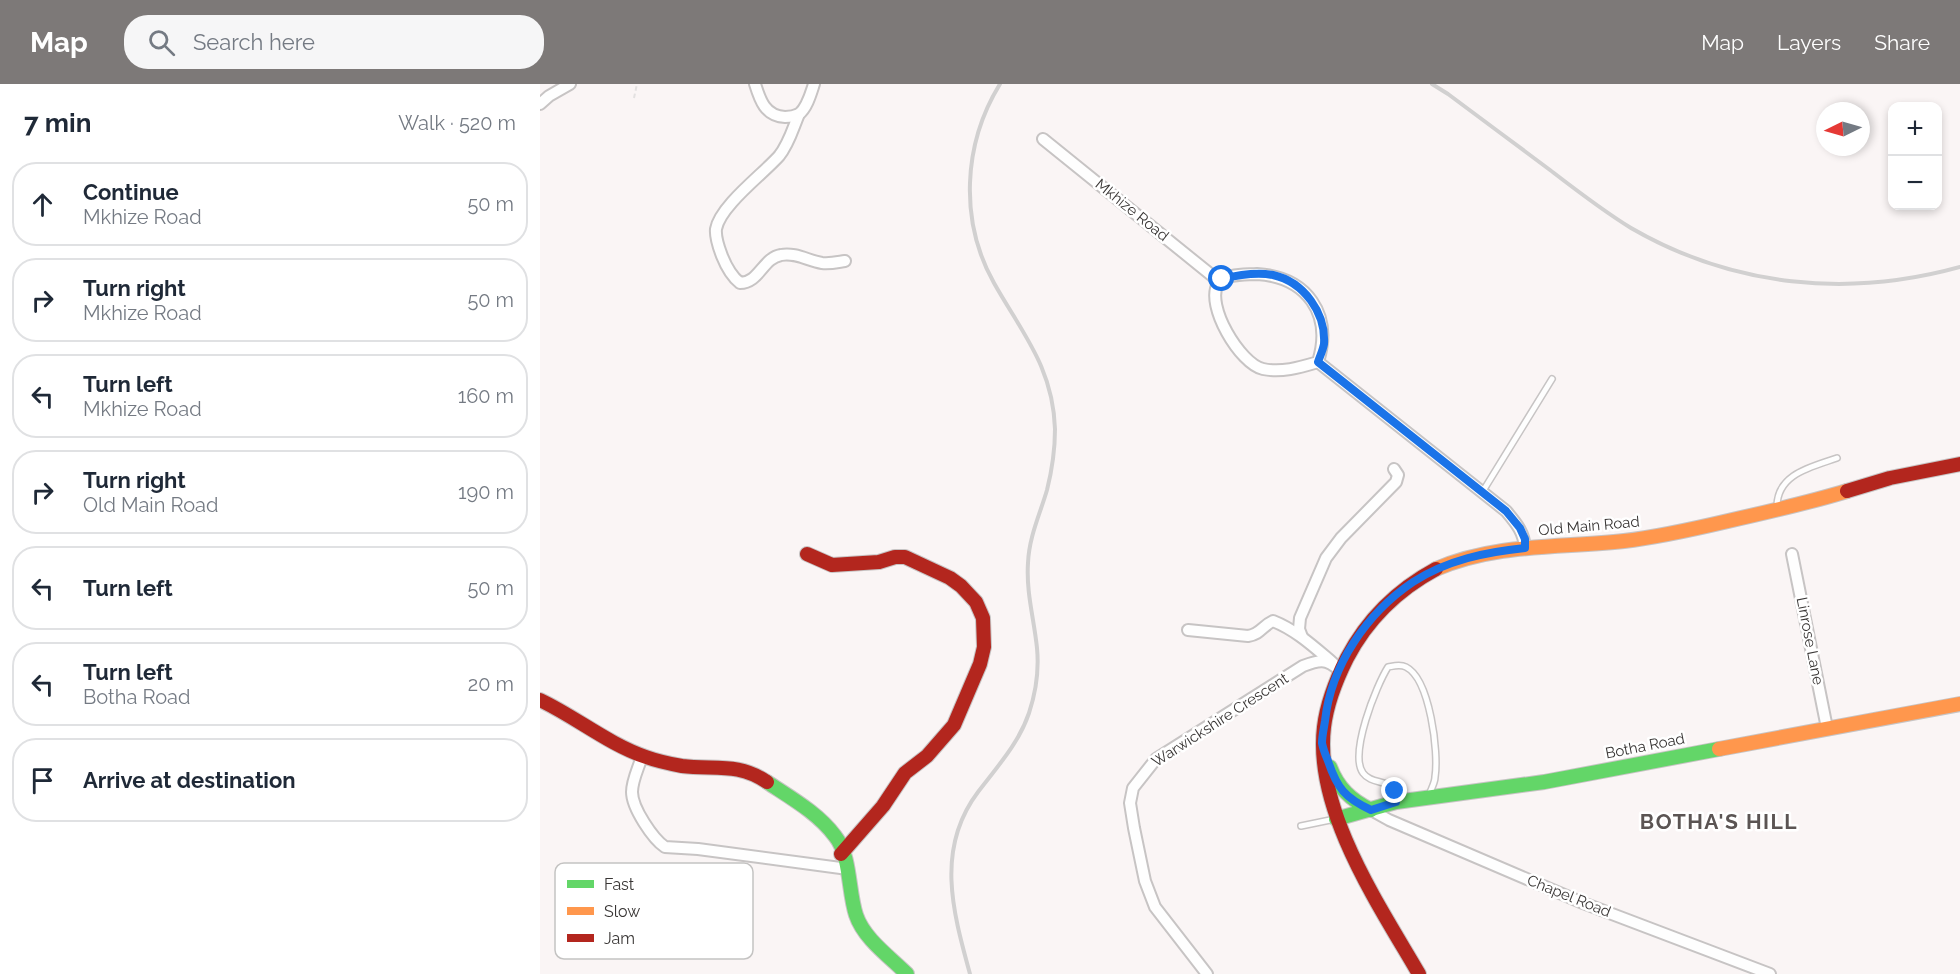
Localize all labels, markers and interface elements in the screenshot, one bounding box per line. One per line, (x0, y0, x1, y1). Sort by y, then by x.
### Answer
search box (124, 15, 544, 69)
text: Map (30, 26, 88, 59)
icon: search (145, 26, 178, 59)
text: Search here (193, 29, 315, 55)
text: Map (1701, 30, 1744, 55)
text: Layers (1777, 30, 1841, 55)
text: Share (1874, 30, 1930, 55)
north arrow (1816, 102, 1870, 156)
map controls (1888, 102, 1942, 210)
button: + (1888, 102, 1942, 156)
text: 7 min (24, 108, 91, 138)
text: Walk · 520 m (398, 111, 516, 135)
button: − (1888, 156, 1942, 210)
street label: Mkhize Road (1092, 175, 1172, 245)
text: Continue (83, 179, 179, 205)
icon: ahead (26, 188, 59, 221)
text: 50 m (467, 192, 514, 216)
text: Mkhize Road (83, 205, 202, 229)
route start (1208, 265, 1234, 291)
text: Turn right (83, 275, 186, 301)
icon: right (26, 284, 59, 317)
text: 50 m (467, 288, 514, 312)
text: Mkhize Road (83, 301, 202, 325)
text: Turn left (83, 371, 173, 397)
icon: left (26, 380, 59, 413)
text: 160 m (458, 384, 514, 408)
text: Mkhize Road (83, 397, 202, 421)
text: Turn right (83, 467, 186, 493)
icon: right (26, 476, 59, 509)
text: 190 m (458, 480, 514, 504)
text: Old Main Road (83, 493, 218, 517)
street label: Old Main Road (1538, 513, 1640, 539)
icon: left (26, 572, 59, 605)
text: Turn left (83, 575, 173, 601)
text: 50 m (467, 576, 514, 600)
street label: Linrose Lane (1793, 596, 1827, 687)
text: Turn left (83, 659, 173, 685)
icon: left (26, 668, 59, 701)
street label: Warwickshire Crescent (1148, 669, 1292, 771)
text: 20 m (468, 672, 514, 696)
text: Botha Road (83, 685, 190, 709)
street label: Botha Road (1604, 729, 1686, 763)
icon: arrive (26, 764, 59, 797)
text: Arrive at destination (83, 767, 296, 793)
route end (1381, 777, 1407, 803)
district label: BOTHA'S HILL (1640, 809, 1798, 834)
legend (555, 863, 753, 959)
street label: Chapel Road (1525, 871, 1613, 921)
text: Fast (604, 875, 635, 894)
text: Slow (604, 902, 640, 921)
text: Jam (604, 929, 635, 948)

